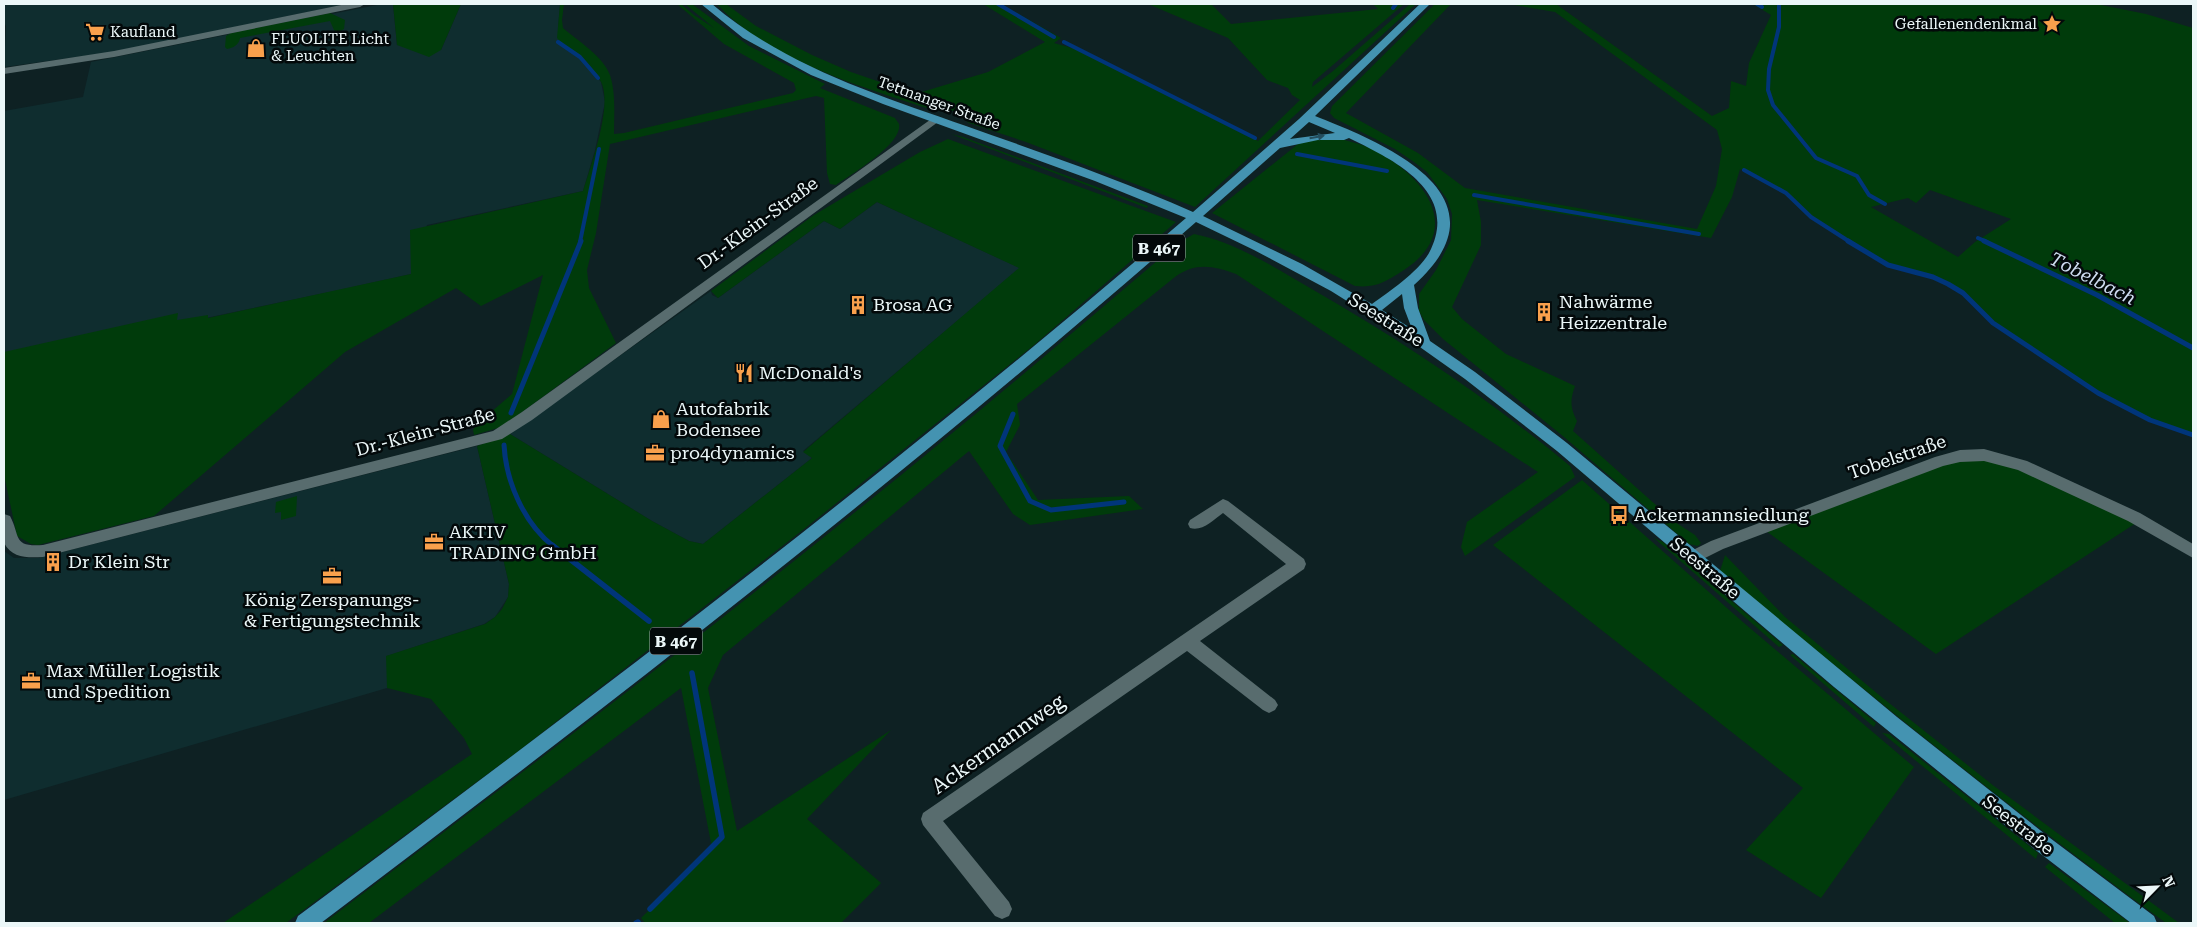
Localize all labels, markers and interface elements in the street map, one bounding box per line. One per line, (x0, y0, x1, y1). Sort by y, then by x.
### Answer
place icon: Gefallenendenkmal (2041, 13, 2063, 35)
place label: Gefallenendenkmal (1895, 15, 2037, 33)
supermarket icon: Kaufland (84, 21, 106, 43)
place label: Kaufland (110, 23, 176, 41)
place label: FLUOLITE Licht & Leuchten (271, 30, 390, 65)
shop icon: FLUOLITE Licht & Leuchten (245, 37, 267, 59)
street label: Tettnanger Straße (875, 72, 1003, 134)
one-way arrow (1309, 132, 1325, 140)
street label: Dr.-Klein-Straße (694, 172, 822, 273)
road number: B 467 (1133, 234, 1185, 262)
water label: Tobelbach (2046, 247, 2140, 310)
street label: Seestraße (1345, 288, 1428, 351)
place label: Nahwärme Heizzentrale (1559, 291, 1667, 333)
building icon: Brosa AG (847, 294, 869, 316)
place label: Brosa AG (873, 294, 952, 315)
building icon: Nahwärme Heizzentrale (1533, 301, 1555, 323)
restaurant icon: McDonald's (733, 362, 755, 384)
place label: McDonald's (759, 362, 862, 383)
place label: Autofabrik Bodensee (676, 398, 770, 440)
street label: Dr.-Klein-Straße (353, 403, 497, 460)
shop icon: Autofabrik Bodensee (650, 408, 672, 430)
street label: Tobelstraße (1845, 430, 1949, 483)
office icon: pro4dynamics (644, 442, 666, 464)
place label: pro4dynamics (670, 442, 795, 463)
bus stop icon: Ackermannsiedlung (1608, 504, 1630, 526)
place label: Ackermannsiedlung (1634, 504, 1809, 525)
place label: AKTIV TRADING GmbH (449, 521, 597, 563)
office icon: AKTIV TRADING GmbH (423, 531, 445, 553)
street label: Seestraße (1666, 532, 1745, 603)
building icon: Dr Klein Str (42, 551, 64, 573)
place label: Dr Klein Str (68, 551, 170, 572)
office icon: König Zerspanungs- & Fertigungstechnik (321, 565, 343, 587)
place label: König Zerspanungs- & Fertigungstechnik (244, 589, 420, 631)
road number: B 467 (650, 627, 702, 654)
place label: Max Müller Logistik und Spedition (46, 660, 220, 702)
office icon: Max Müller Logistik und Spedition (20, 670, 42, 692)
street label: Ackermannweg (927, 689, 1069, 799)
street label: Seestraße (1978, 790, 2058, 859)
north arrow (2132, 862, 2182, 912)
text: N (2159, 874, 2178, 890)

